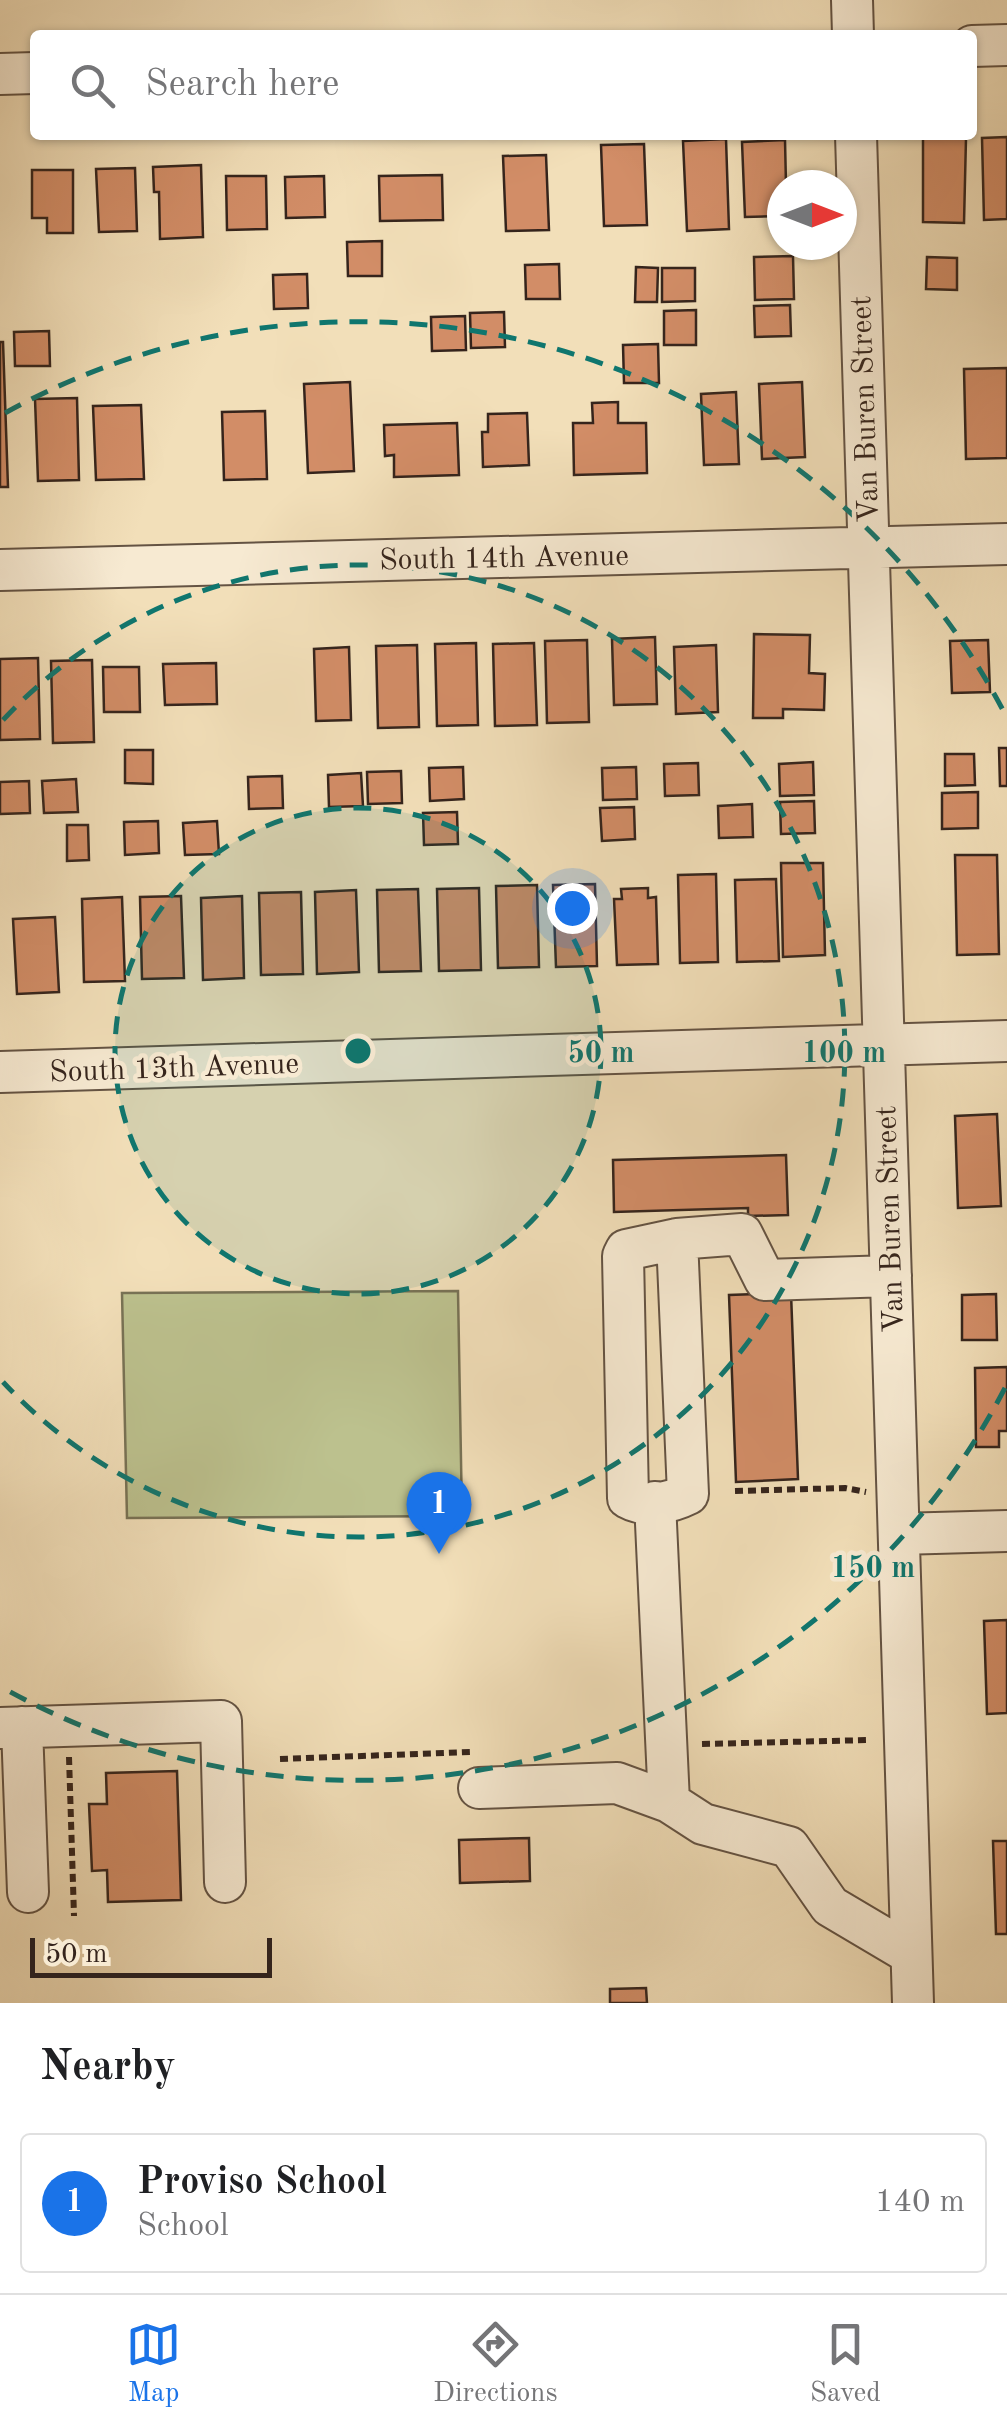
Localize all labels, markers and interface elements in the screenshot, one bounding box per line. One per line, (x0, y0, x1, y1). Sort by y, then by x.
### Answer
search box (30, 30, 977, 140)
icon: search (65, 58, 120, 113)
text: Search here (145, 66, 340, 104)
north arrow (767, 170, 857, 260)
street label: Van Buren Street (847, 295, 885, 523)
street label: South 14th Avenue (379, 542, 629, 576)
your location (547, 883, 598, 934)
centre of rings (340, 1033, 376, 1069)
text: 50 m (567, 1039, 635, 1069)
text: 100 m (802, 1039, 886, 1069)
street label: South 13th Avenue (49, 1050, 300, 1088)
street label: Van Buren Street (872, 1105, 910, 1333)
pin: 1 (406, 1472, 472, 1554)
text: 150 m (831, 1554, 915, 1584)
scale bar (30, 1933, 272, 1978)
text: 50 m (45, 1941, 108, 1969)
text: Nearby (40, 2047, 176, 2089)
text: Proviso School (137, 2164, 387, 2202)
text: 1 (65, 2187, 84, 2219)
text: 140 m (875, 2187, 965, 2219)
text: School (137, 2211, 229, 2243)
tab: Map (126, 2317, 181, 2412)
tab: Directions (433, 2317, 558, 2412)
tab: Saved (810, 2317, 881, 2412)

